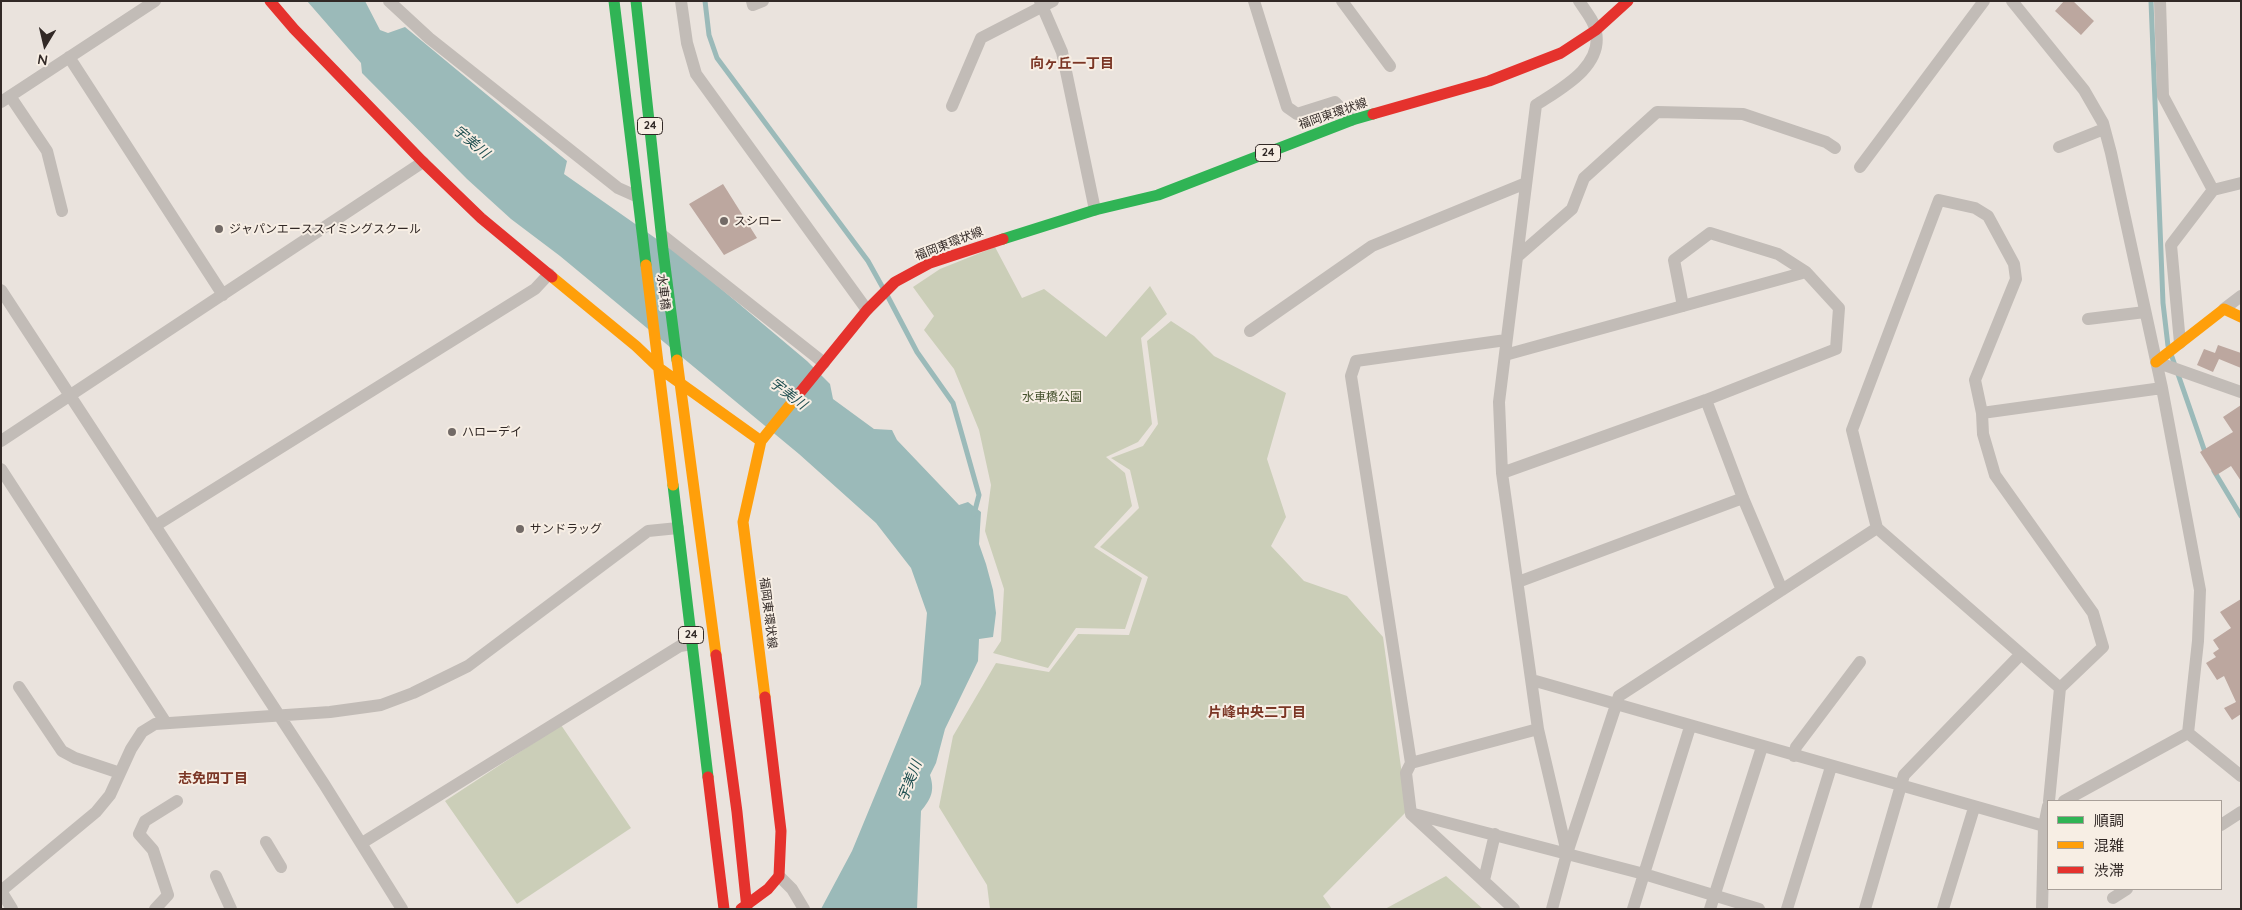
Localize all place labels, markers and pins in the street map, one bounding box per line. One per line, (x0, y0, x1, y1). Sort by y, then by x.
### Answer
place label: スシロー (734, 214, 782, 228)
marker: スシロー (718, 215, 730, 227)
place label: ジャパンエーススイミングスクール (229, 222, 421, 236)
marker: ジャパンエーススイミングスクール (213, 223, 225, 235)
place label: ハローデイ (462, 425, 522, 439)
marker: ハローデイ (446, 426, 458, 438)
place label: サンドラッグ (530, 522, 602, 536)
marker: サンドラッグ (514, 523, 526, 535)

